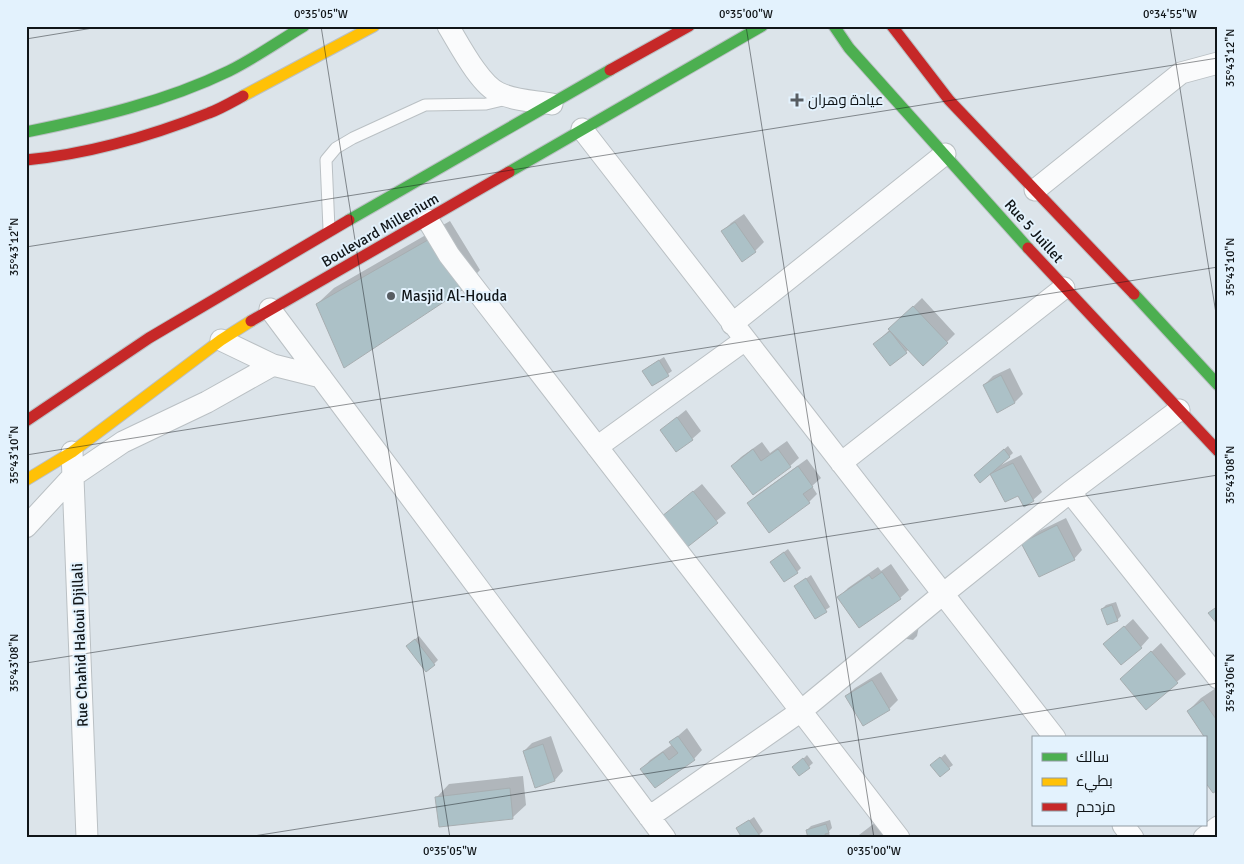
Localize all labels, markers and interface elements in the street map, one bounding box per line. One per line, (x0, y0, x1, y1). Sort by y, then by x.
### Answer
text: 0°35'05"W (294, 7, 348, 22)
text: 0°35'00"W (719, 7, 773, 22)
text: 0°34'55"W (1143, 7, 1197, 22)
text: 35°43'12"N (1223, 29, 1238, 87)
place label: عيادة وهران (808, 91, 884, 110)
marker: عيادة وهران (790, 93, 804, 107)
street label: Boulevard Millenium (318, 189, 442, 271)
street label: Rue 5 Juillet (1001, 196, 1067, 266)
text: 35°43'12"N (7, 218, 22, 276)
text: 35°43'10"N (1223, 238, 1238, 296)
place label: Masjid Al-Houda (401, 287, 507, 305)
marker: Masjid Al-Houda (385, 290, 397, 302)
text: 35°43'10"N (7, 426, 22, 484)
text: 35°43'08"N (1223, 446, 1238, 504)
street label: Rue Chahid Haloui Djillali (68, 563, 92, 727)
text: 35°43'08"N (7, 634, 22, 692)
text: 35°43'06"N (1223, 654, 1238, 712)
legend (1032, 736, 1206, 826)
text: سالك (1076, 748, 1109, 766)
text: بطيء (1076, 772, 1113, 793)
text: مزدحم (1076, 798, 1116, 817)
text: 0°35'05"W (423, 844, 477, 859)
text: 0°35'00"W (847, 844, 901, 859)

